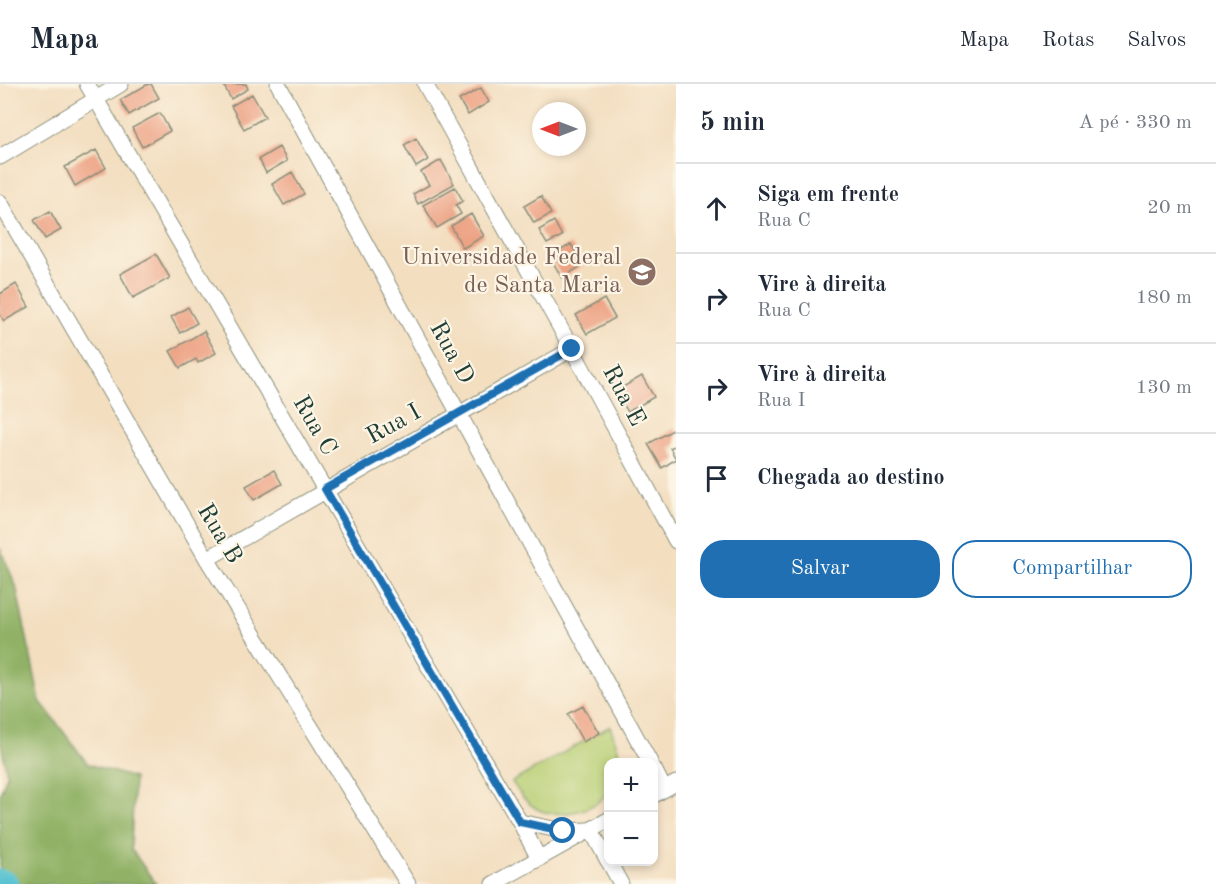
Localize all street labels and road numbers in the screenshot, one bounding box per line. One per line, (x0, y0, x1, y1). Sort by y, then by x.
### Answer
street label: Rua D (424, 318, 478, 388)
street label: Rua E (597, 362, 649, 430)
street label: Rua C (287, 392, 341, 460)
street label: Rua I (363, 400, 425, 450)
street label: Rua B (192, 500, 246, 568)

